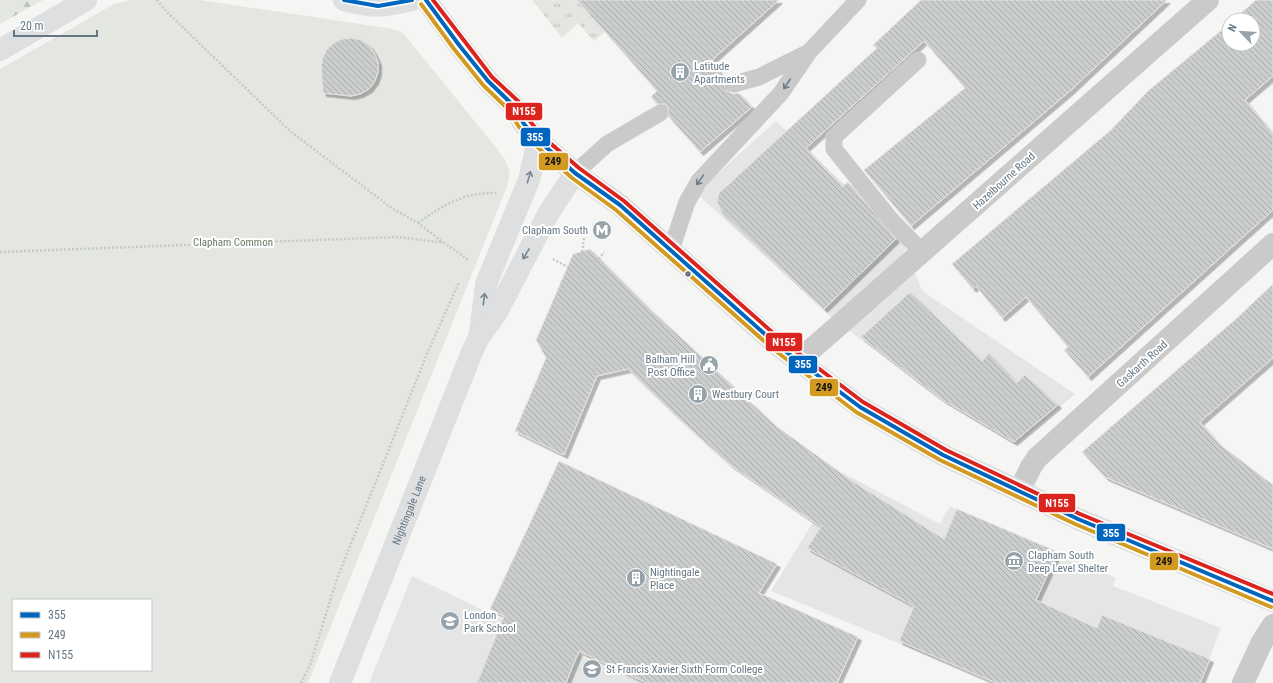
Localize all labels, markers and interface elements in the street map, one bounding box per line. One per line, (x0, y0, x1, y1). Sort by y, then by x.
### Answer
scale bar (14, 12, 97, 38)
north arrow (1221, 12, 1261, 52)
text: 20 m (20, 19, 44, 33)
text: N (1225, 22, 1240, 34)
place label: Latitude Apartments (694, 60, 745, 86)
building icon: Latitude Apartments (669, 61, 691, 83)
one-way arrow (783, 78, 791, 89)
line badge: N155 (505, 102, 543, 121)
text: N155 (512, 105, 536, 118)
line badge: 355 (520, 127, 551, 147)
text: 355 (527, 131, 544, 144)
street label: Hazelbourne Road (970, 150, 1038, 212)
line badge: 249 (538, 152, 569, 171)
text: 249 (545, 155, 561, 168)
one-way arrow (526, 171, 533, 184)
one-way arrow (696, 175, 704, 186)
metro station icon: Clapham South (591, 219, 613, 241)
place label: Clapham South (522, 224, 588, 237)
park label: Clapham Common (193, 236, 273, 249)
one-way arrow (522, 248, 530, 259)
unlabelled marker (683, 269, 693, 279)
one-way arrow (480, 293, 488, 306)
line badge: N155 (765, 332, 803, 352)
text: N155 (772, 336, 796, 349)
street label: Gaskarth Road (1114, 338, 1170, 390)
place label: Balham Hill Post Office (645, 353, 695, 379)
public building icon: Balham Hill Post Office (698, 354, 720, 376)
line badge: 355 (788, 355, 818, 374)
text: 355 (795, 358, 812, 371)
line badge: 249 (809, 378, 839, 397)
text: 249 (816, 381, 832, 394)
building icon: Westbury Court (687, 383, 709, 405)
place label: Westbury Court (712, 388, 779, 401)
street label: Nightingale Lane (389, 474, 428, 547)
line badge: N155 (1038, 493, 1076, 513)
text: N155 (1045, 497, 1069, 510)
line badge: 355 (1096, 523, 1126, 542)
text: 355 (1103, 527, 1120, 540)
place label: Clapham South Deep Level Shelter (1028, 549, 1109, 575)
museum icon: Clapham South Deep Level Shelter (1003, 550, 1025, 572)
line badge: 249 (1149, 552, 1179, 571)
text: 249 (1156, 555, 1172, 568)
place label: Nightingale Place (650, 566, 700, 592)
building icon: Nightingale Place (625, 567, 647, 589)
legend (12, 599, 152, 671)
text: 355 (48, 608, 66, 622)
place label: London Park School (464, 609, 516, 635)
school or university icon: London Park School (439, 610, 461, 632)
text: 249 (48, 628, 66, 642)
text: N155 (48, 648, 73, 662)
school or university icon: St Francis Xavier Sixth Form College (581, 658, 603, 680)
place label: St Francis Xavier Sixth Form College (606, 663, 763, 676)

